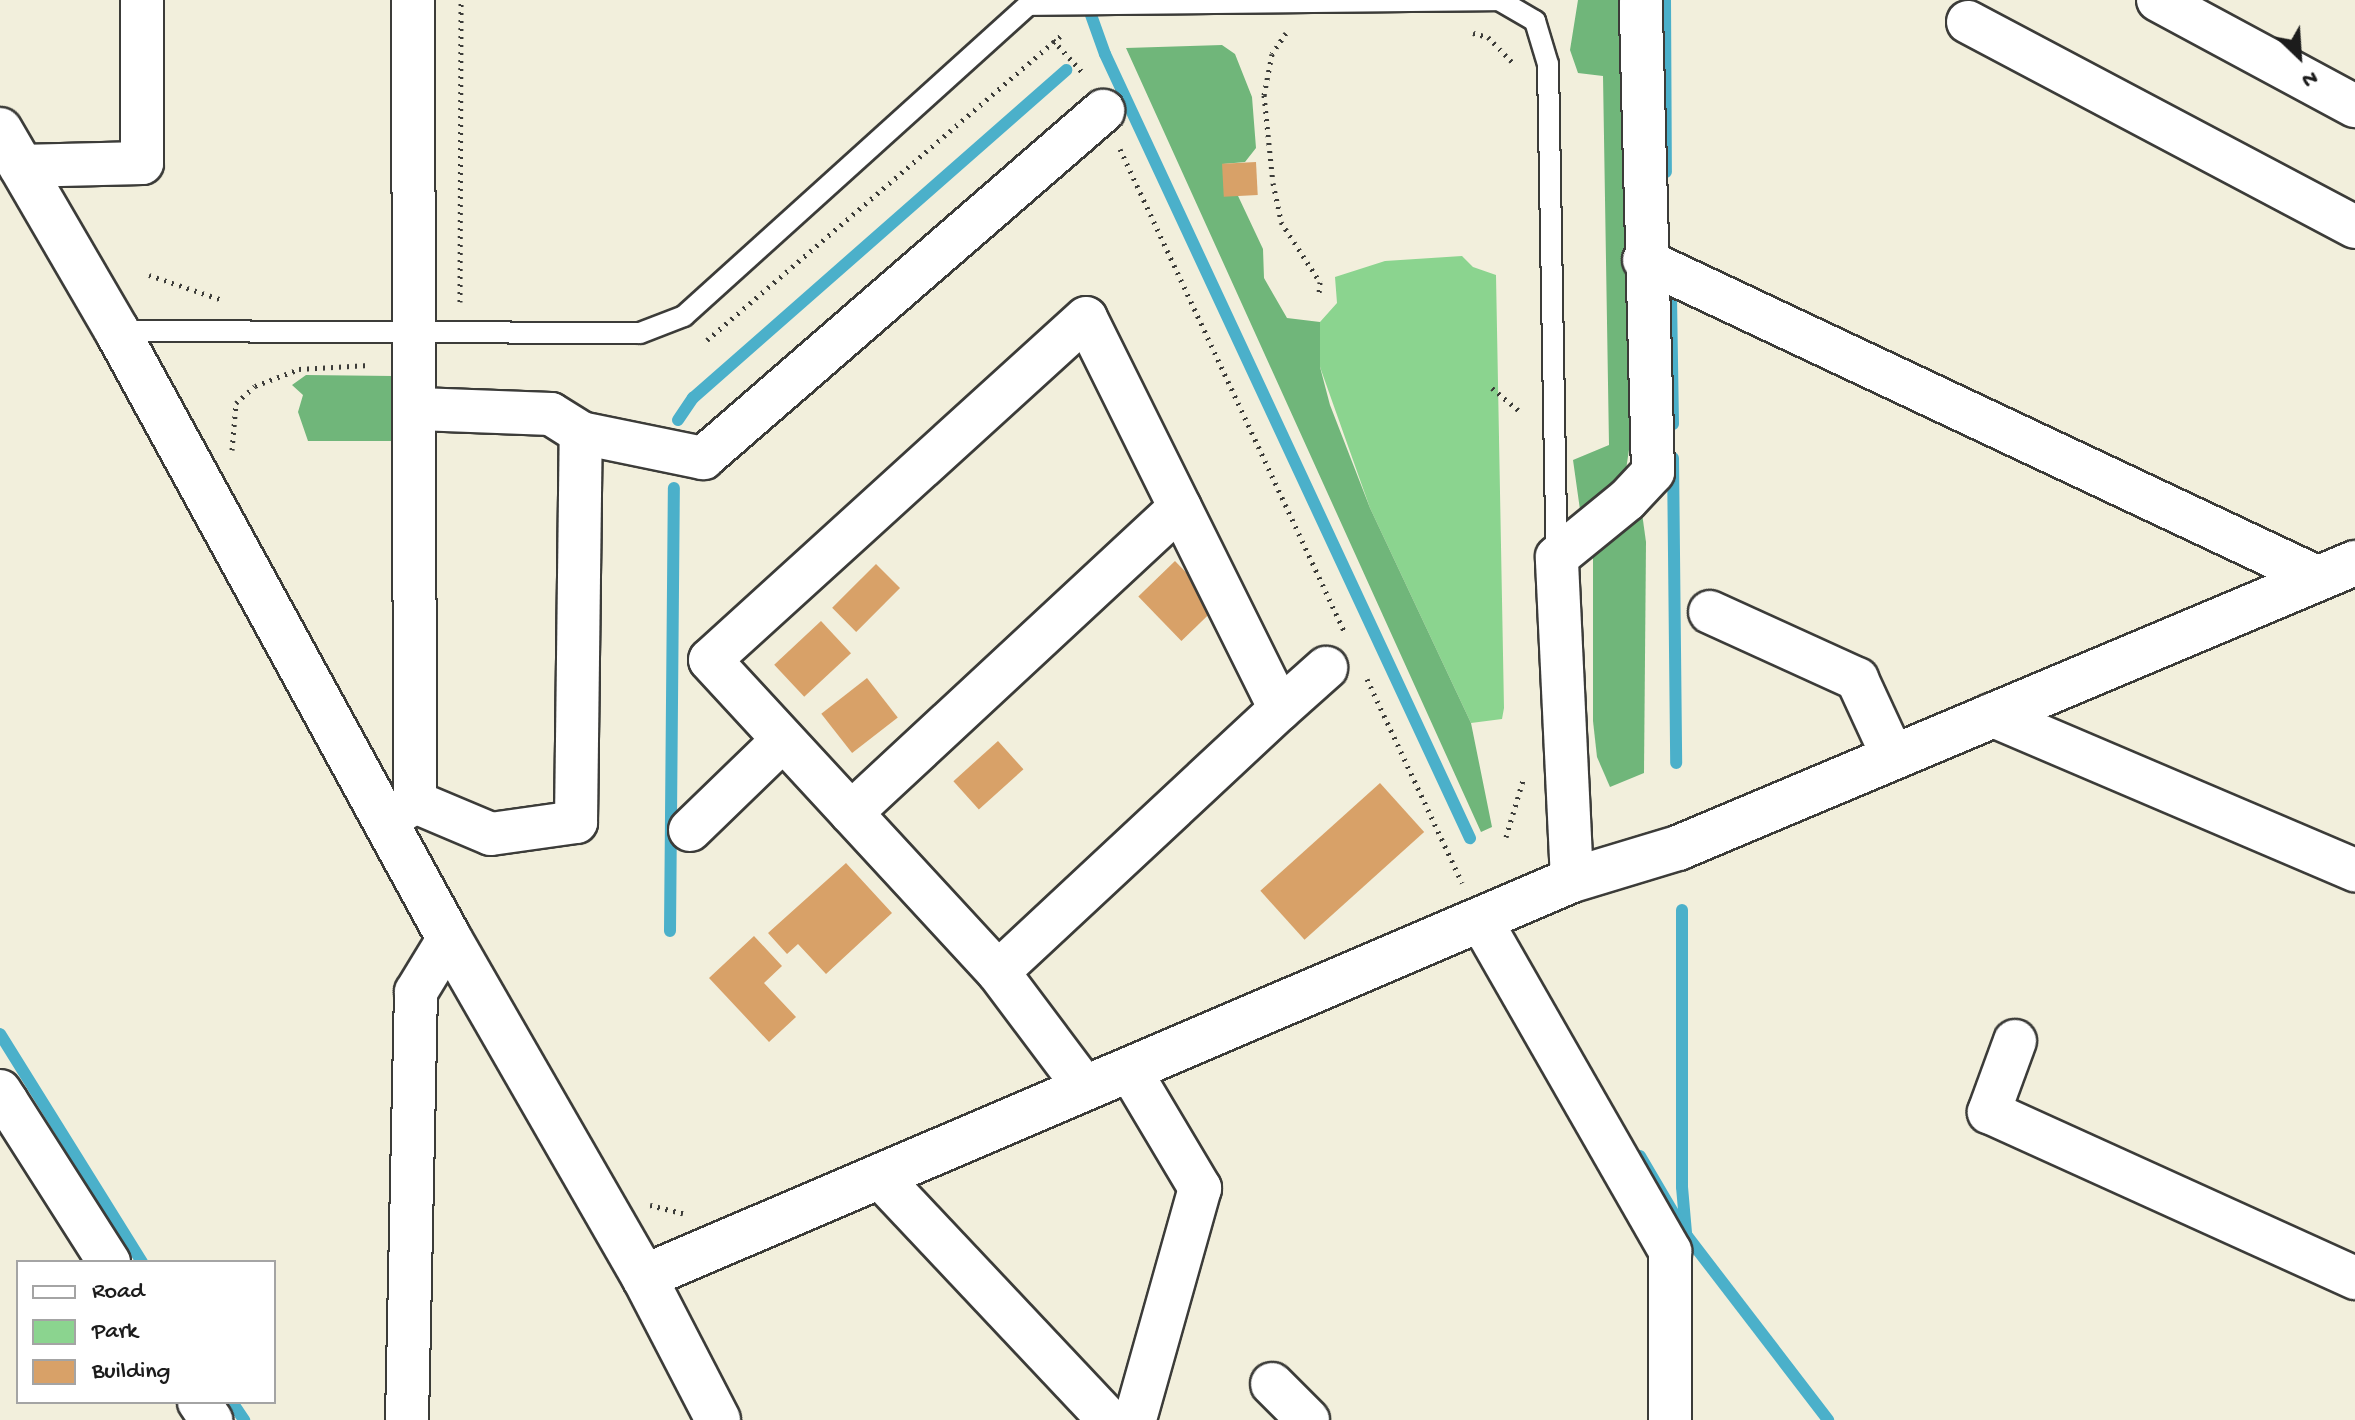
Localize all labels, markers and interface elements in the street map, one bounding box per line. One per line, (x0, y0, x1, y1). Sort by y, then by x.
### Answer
north arrow (2259, 16, 2339, 96)
text: N (2297, 63, 2321, 93)
legend (16, 1260, 276, 1404)
text: Road (92, 1278, 144, 1307)
text: Park (92, 1318, 138, 1347)
text: Building (92, 1358, 170, 1387)

